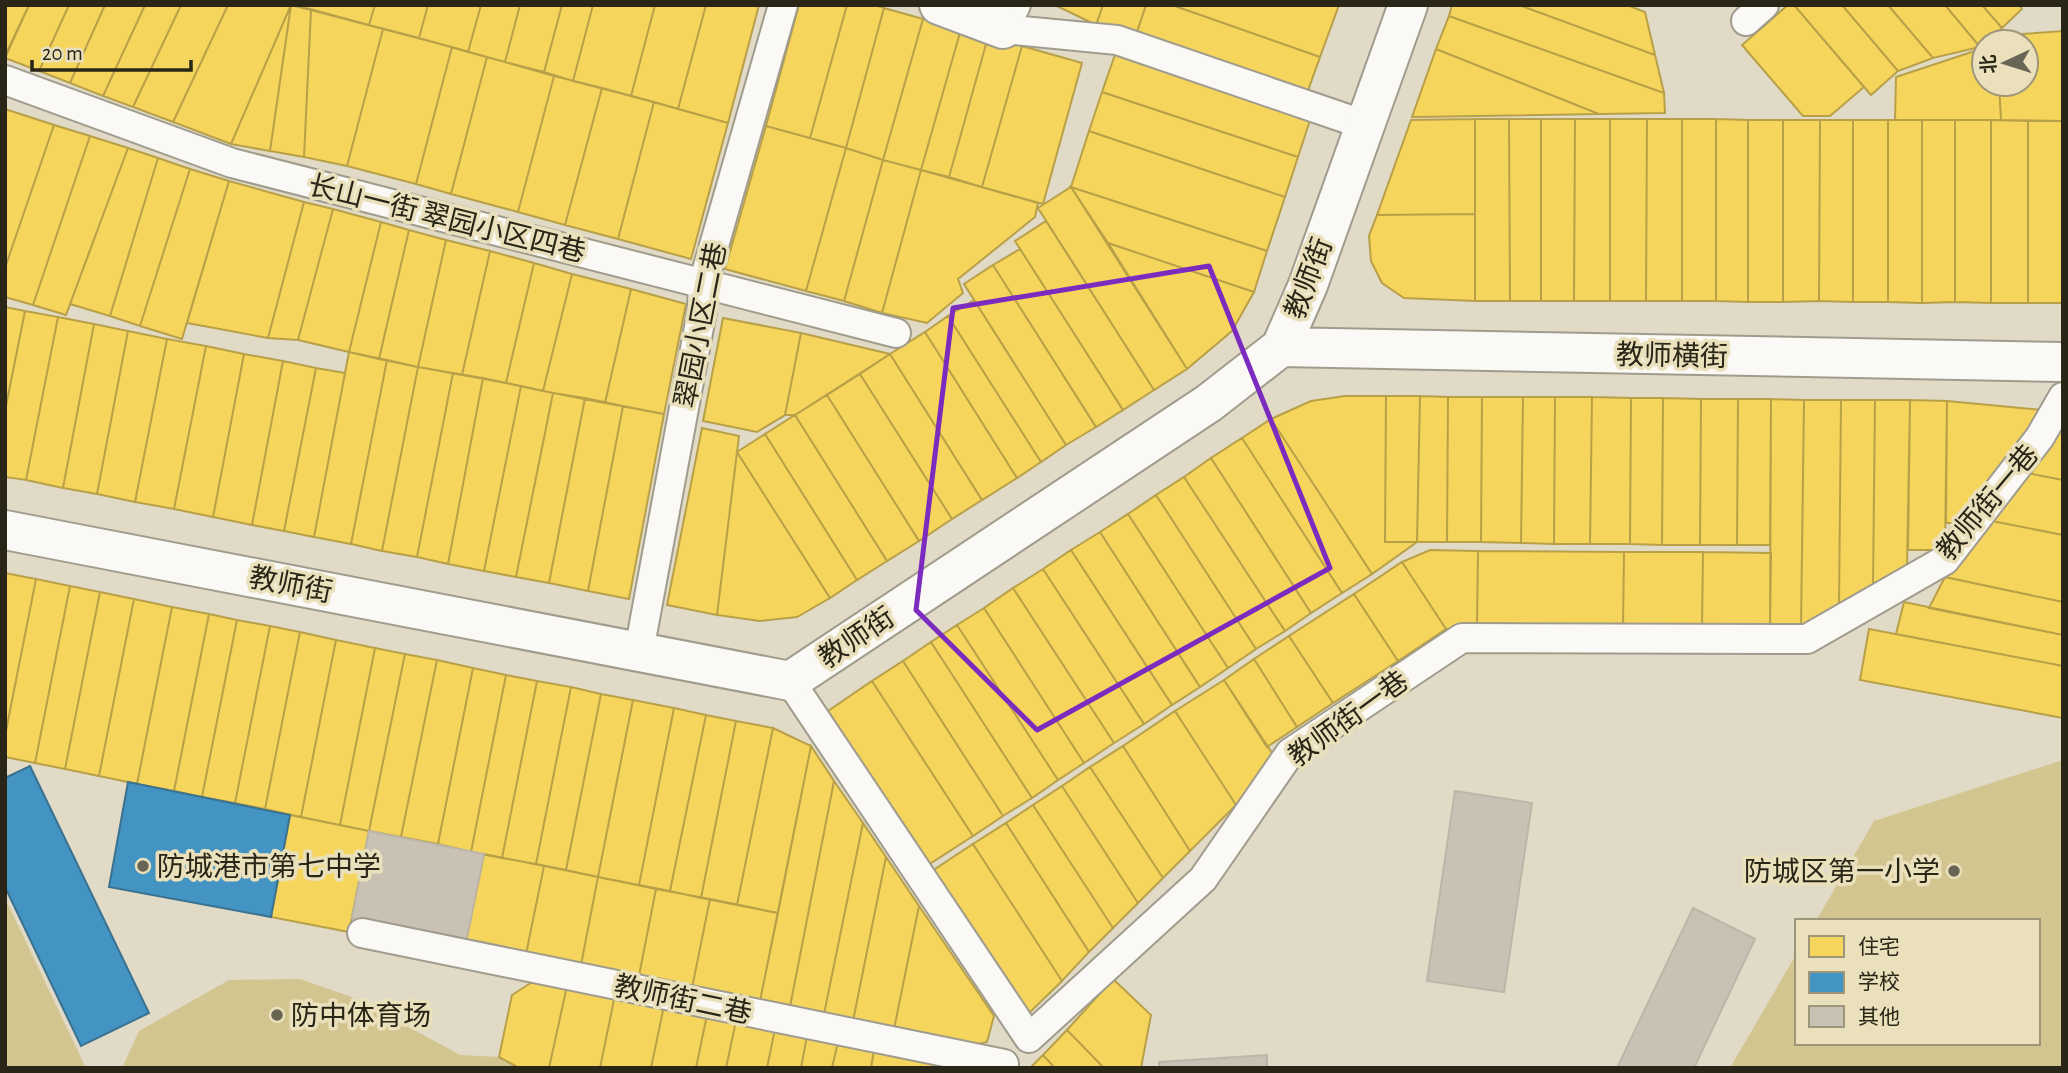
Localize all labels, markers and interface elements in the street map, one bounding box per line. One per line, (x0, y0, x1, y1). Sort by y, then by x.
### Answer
scale bar (32, 28, 191, 72)
north arrow (1970, 28, 2040, 98)
text: 20 m (42, 43, 83, 64)
text: 北 (1978, 54, 2000, 74)
street label: 长山一街 翠园小区四巷 (305, 170, 588, 268)
street label: 教师街 (1280, 234, 1338, 323)
street label: 翠园小区二巷 (670, 240, 732, 411)
street label: 教师横街 (1616, 340, 1728, 372)
street label: 教师街一巷 (1931, 439, 2044, 566)
street label: 教师街 (247, 562, 335, 608)
street label: 教师街 (813, 602, 900, 674)
street label: 教师街一巷 (1283, 666, 1414, 772)
place label: 防城港市第七中学 (157, 852, 381, 882)
place label: 防城区第一小学 (1744, 857, 1940, 887)
marker: 防城港市第七中学 (135, 858, 151, 874)
marker: 防城区第一小学 (1946, 863, 1962, 879)
legend (1795, 919, 2040, 1045)
text: 住宅 (1858, 936, 1900, 958)
street label: 教师街二巷 (611, 971, 754, 1029)
text: 学校 (1858, 971, 1900, 993)
place label: 防中体育场 (291, 1001, 431, 1031)
text: 其他 (1858, 1006, 1900, 1028)
marker: 防中体育场 (269, 1007, 285, 1023)

